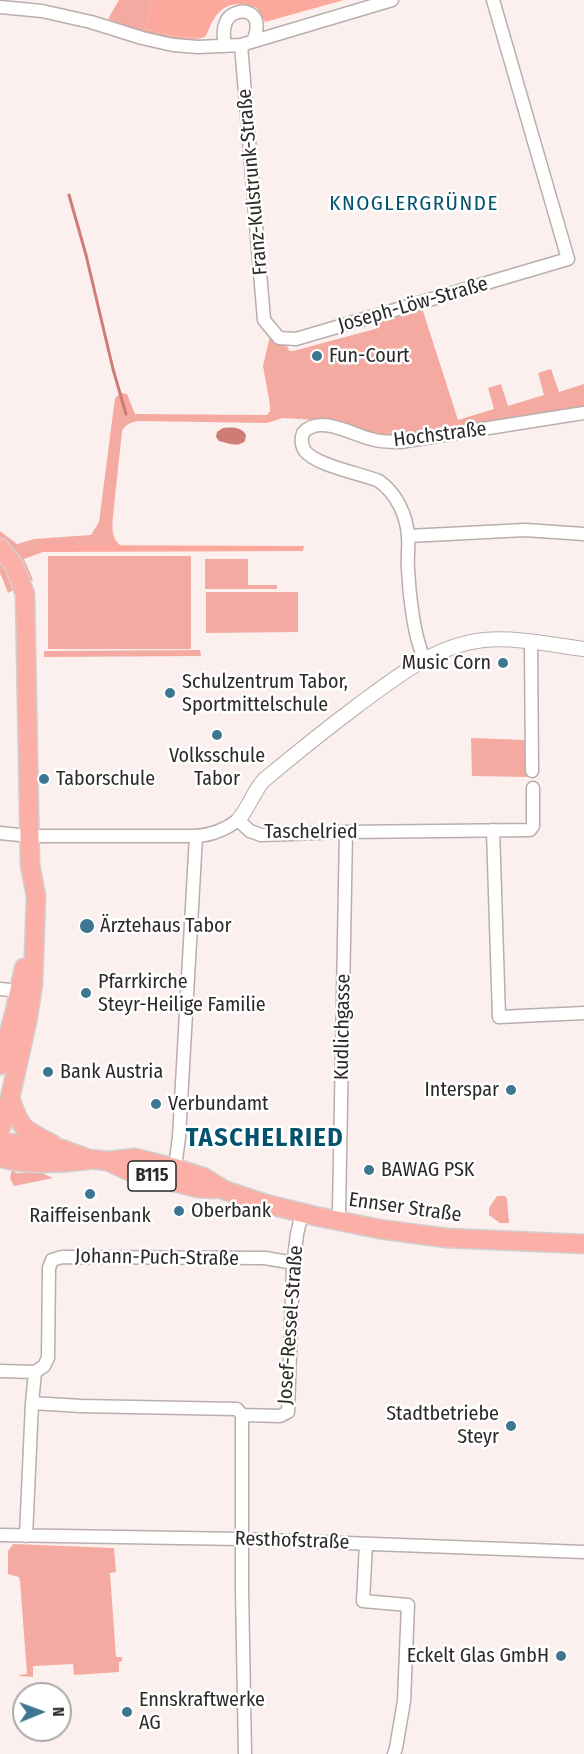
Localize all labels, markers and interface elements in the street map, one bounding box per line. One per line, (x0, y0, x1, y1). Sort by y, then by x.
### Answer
street label: Franz-Kulstrunk-Straße (233, 88, 273, 276)
district label: KNOGLERGRÜNDE (329, 191, 499, 217)
street label: Joseph-Löw-Straße (335, 272, 491, 338)
place label: Fun-Court (329, 344, 410, 368)
marker: Fun-Court (310, 349, 324, 363)
street label: Hochstraße (392, 417, 488, 453)
place label: Music Corn (402, 651, 491, 675)
marker: Music Corn (496, 656, 510, 670)
place label: Schulzentrum Tabor, Sportmittelschule (182, 670, 348, 717)
marker: Schulzentrum Tabor, Sportmittelschule (163, 686, 177, 700)
marker: Volksschule Tabor (210, 728, 224, 742)
place label: Volksschule Tabor (169, 744, 265, 791)
place label: Taborschule (56, 767, 155, 791)
marker: Taborschule (37, 772, 51, 786)
street label: Taschelried (264, 820, 358, 844)
place label: Ärztehaus Tabor (100, 914, 232, 938)
marker: Ärztehaus Tabor (78, 917, 96, 935)
place label: Pfarrkirche Steyr-Heilige Familie (98, 970, 266, 1017)
street label: Kudlichgasse (330, 974, 356, 1080)
marker: Pfarrkirche Steyr-Heilige Familie (79, 986, 93, 1000)
place label: Bank Austria (60, 1060, 163, 1084)
marker: Bank Austria (41, 1065, 55, 1079)
place label: Interspar (425, 1078, 499, 1102)
marker: Interspar (504, 1083, 518, 1097)
place label: Verbundamt (168, 1092, 269, 1116)
marker: Verbundamt (149, 1097, 163, 1111)
district label: TASCHELRIED (186, 1123, 344, 1155)
place label: BAWAG PSK (381, 1158, 474, 1182)
road number: B115 (128, 1161, 176, 1191)
marker: BAWAG PSK (362, 1163, 376, 1177)
marker: Raiffeisenbank (83, 1187, 97, 1201)
street label: Ennser Straße (347, 1188, 463, 1228)
place label: Oberbank (191, 1199, 271, 1223)
place label: Raiffeisenbank (29, 1204, 151, 1228)
marker: Oberbank (172, 1204, 186, 1218)
street label: Johann-Puch-Straße (75, 1245, 239, 1271)
street label: Josef-Ressel-Straße (273, 1245, 309, 1405)
place label: Stadtbetriebe Steyr (386, 1402, 499, 1449)
marker: Stadtbetriebe Steyr (504, 1419, 518, 1433)
street label: Resthofstraße (234, 1527, 350, 1555)
place label: Eckelt Glas GmbH (407, 1644, 549, 1668)
marker: Eckelt Glas GmbH (554, 1649, 568, 1663)
north arrow (12, 1682, 72, 1742)
place label: Ennskraftwerke AG (139, 1688, 265, 1735)
marker: Ennskraftwerke AG (120, 1705, 134, 1719)
text: N (49, 1707, 68, 1717)

